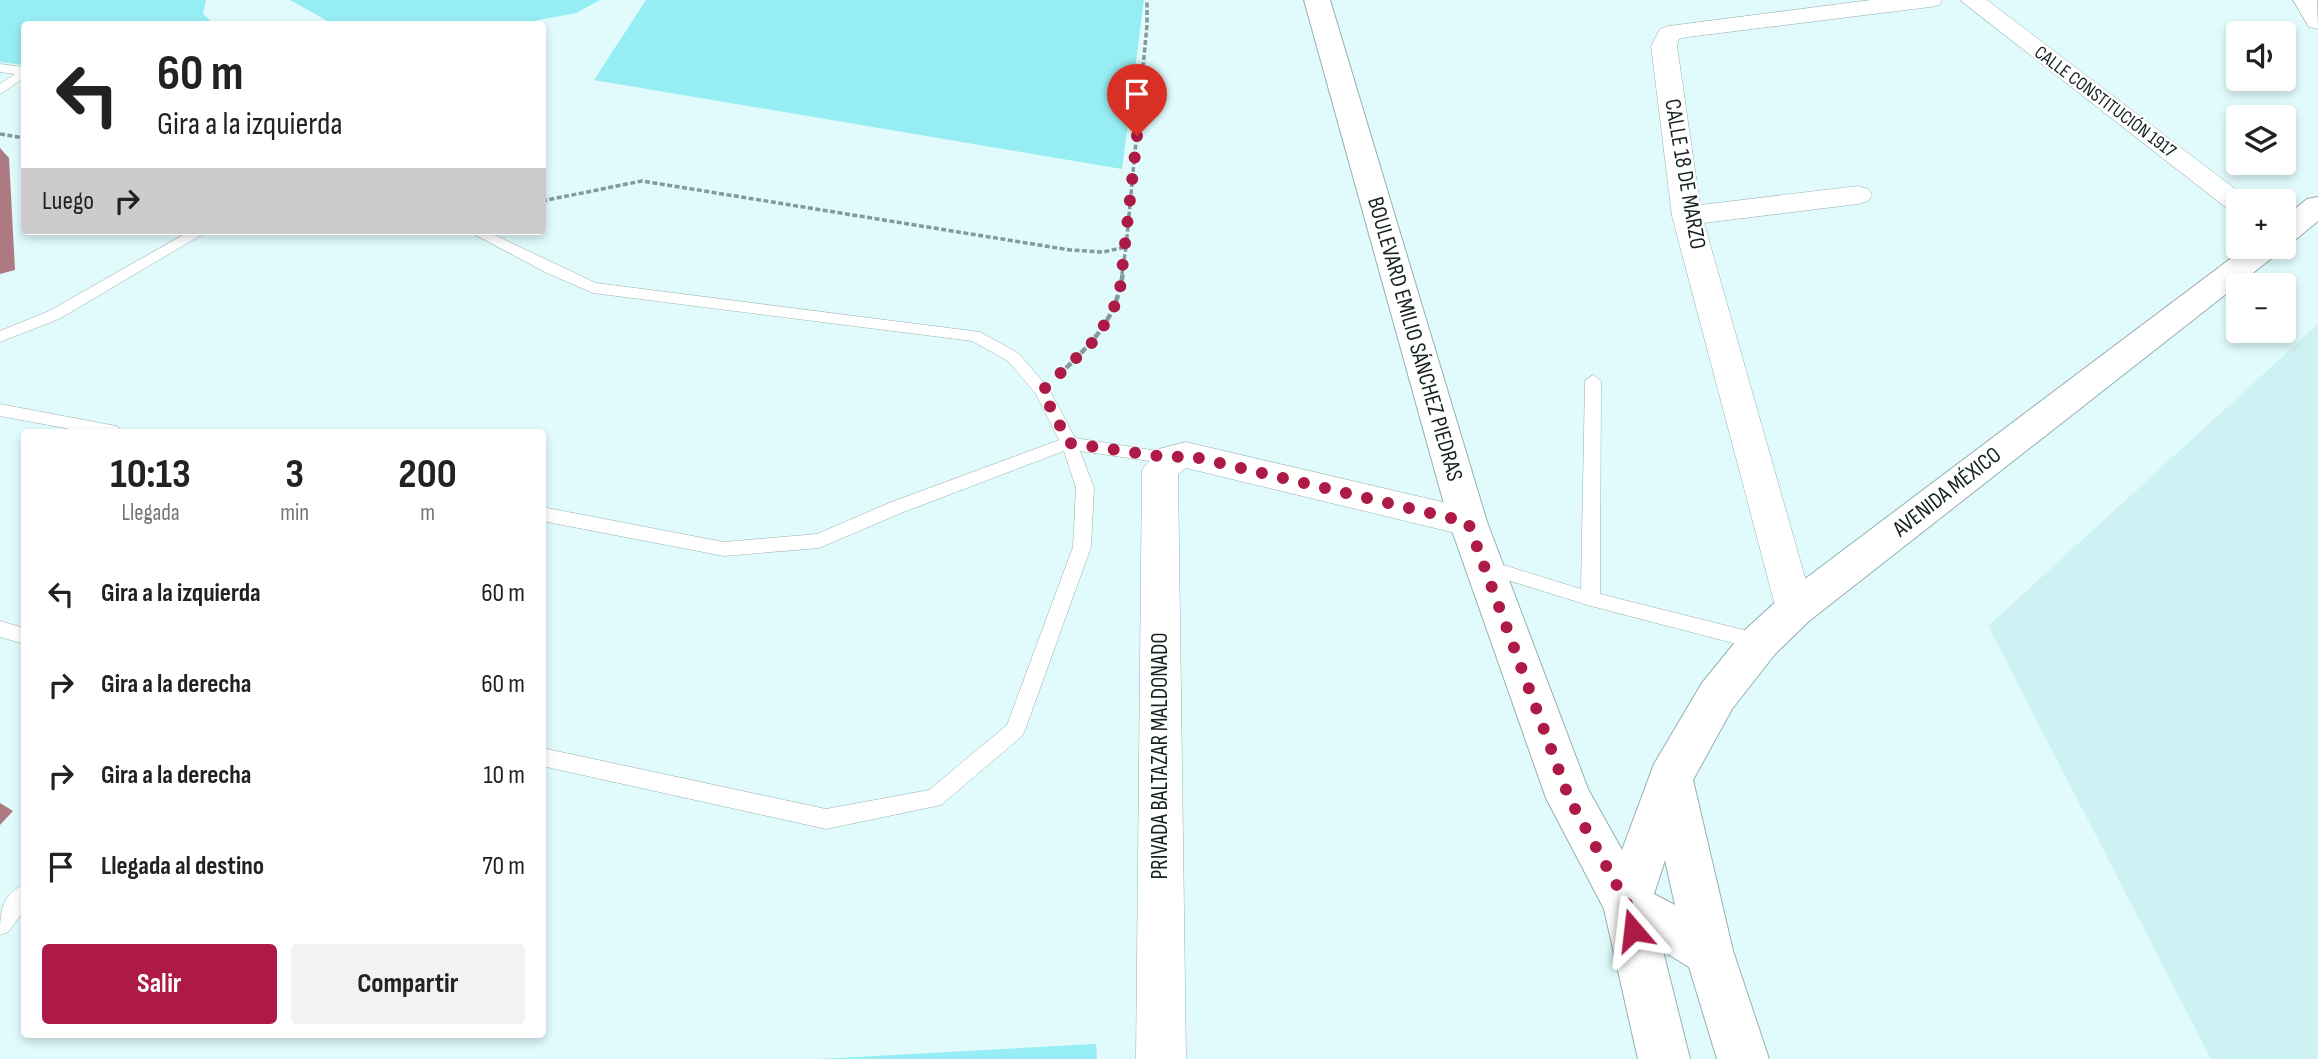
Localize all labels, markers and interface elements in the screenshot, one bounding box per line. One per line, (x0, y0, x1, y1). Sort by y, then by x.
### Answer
map controls (2226, 21, 2296, 343)
button: sound (2226, 21, 2296, 91)
street label: CALLE CONSTITUCIÓN 1917 (2030, 41, 2181, 163)
text: 60 m (157, 45, 244, 104)
icon: left (42, 49, 133, 140)
pin (1107, 64, 1167, 136)
icon: arrive (1118, 75, 1156, 113)
street label: CALLE 18 DE MARZO (1658, 97, 1712, 251)
text: Gira a la izquierda (157, 105, 343, 144)
button: layers (2226, 105, 2296, 175)
icon: right (108, 182, 146, 220)
text: Luego (42, 186, 94, 217)
button: + (2226, 189, 2296, 259)
street label: BOULEVARD EMILIO SÁNCHEZ PIEDRAS (1361, 194, 1469, 484)
button: − (2226, 273, 2296, 343)
street label: AVENIDA MÉXICO (1886, 441, 2007, 544)
text: 10:13 (110, 449, 191, 500)
text: 3 (285, 449, 304, 500)
text: 200 (398, 449, 457, 500)
text: Llegada (121, 499, 180, 527)
text: min (280, 499, 309, 527)
text: m (420, 499, 435, 527)
icon: left (42, 575, 80, 613)
text: Gira a la izquierda (101, 578, 261, 609)
text: 60 m (481, 578, 525, 609)
street label: PRIVADA BALTAZAR MALDONADO (1146, 632, 1174, 880)
icon: right (42, 666, 80, 704)
text: Gira a la derecha (101, 669, 251, 700)
text: 60 m (481, 669, 525, 700)
icon: right (42, 757, 80, 795)
text: Gira a la derecha (101, 760, 251, 791)
text: 10 m (483, 760, 525, 791)
icon: arrive (42, 848, 80, 886)
text: Llegada al destino (101, 851, 264, 882)
text: 70 m (482, 851, 525, 882)
position arrow (1596, 893, 1670, 967)
button: Salir (42, 944, 277, 1024)
button: Compartir (291, 944, 525, 1024)

